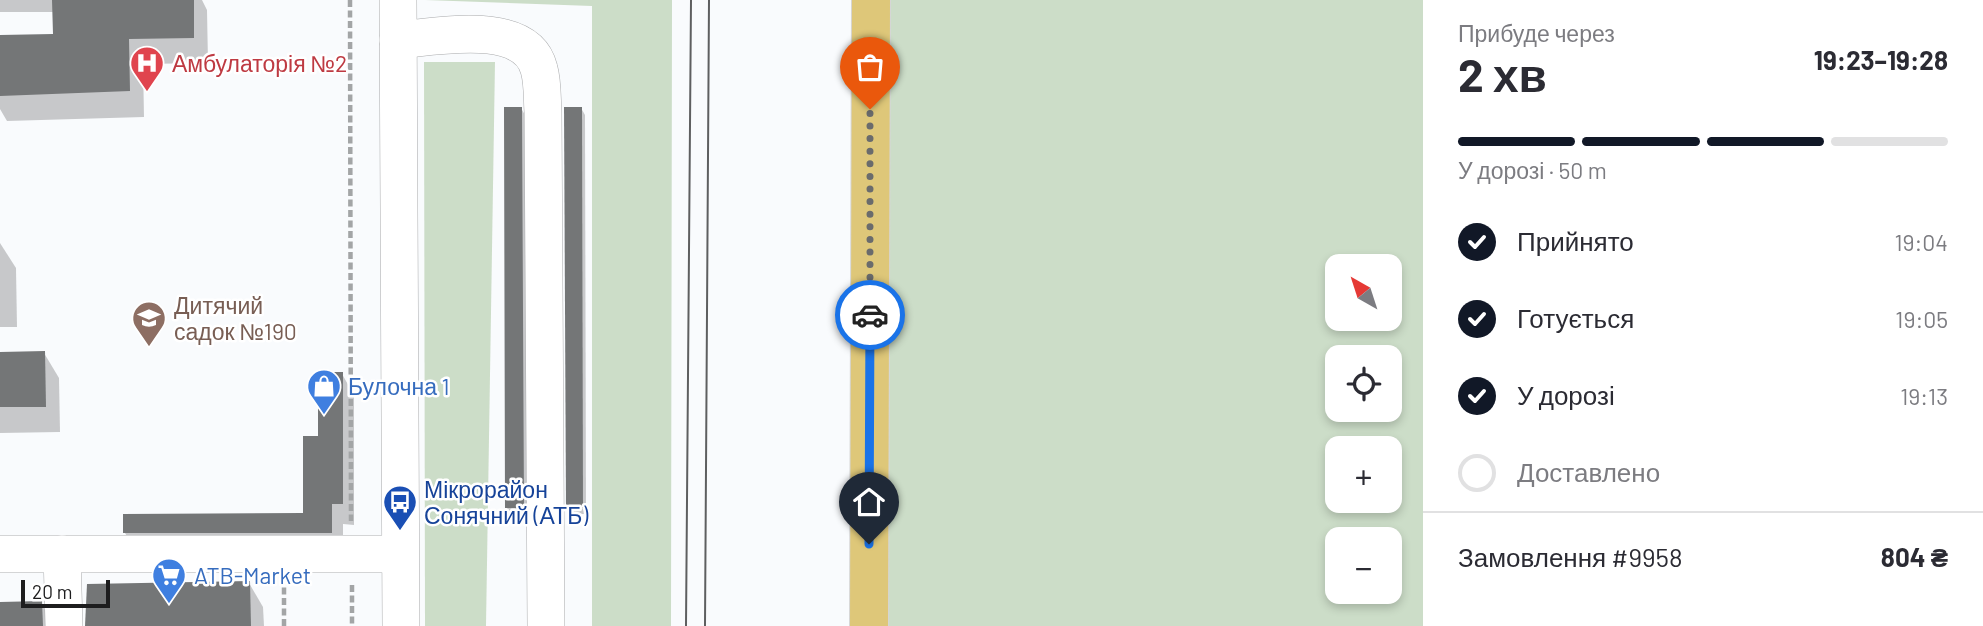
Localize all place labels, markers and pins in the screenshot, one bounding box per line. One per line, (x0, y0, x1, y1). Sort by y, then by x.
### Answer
pin (840, 37, 900, 109)
hospital icon: Амбулаторія №2 (128, 44, 166, 93)
place label: Амбулаторія №2 (172, 49, 347, 77)
place label: Дитячий садок №190 (174, 291, 297, 345)
school or university icon: Дитячий садок №190 (130, 299, 168, 348)
shop icon: Булочна 1 (305, 367, 343, 416)
place label: Булочна 1 (348, 372, 450, 400)
pin (839, 472, 899, 544)
place label: Мікрорайон Сонячний (АТБ) (424, 475, 589, 529)
bus stop icon: Мікрорайон Сонячний (АТБ) (381, 483, 419, 532)
supermarket icon: ATB-Market (150, 556, 188, 605)
place label: ATB-Market (194, 561, 311, 589)

